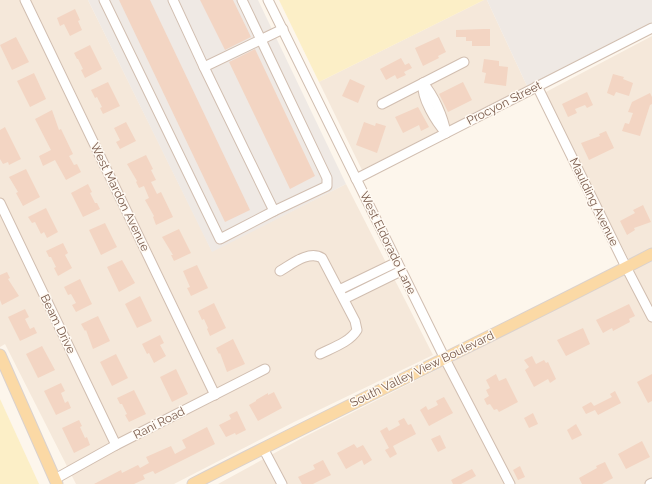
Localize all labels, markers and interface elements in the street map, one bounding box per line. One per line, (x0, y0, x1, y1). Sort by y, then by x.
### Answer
street label: Procyon Street (464, 78, 544, 128)
street label: West Mardon Avenue (88, 140, 152, 254)
street label: Maulding Avenue (567, 155, 621, 249)
street label: West Eldorado Lane (357, 189, 419, 297)
street label: Beam Drive (38, 292, 78, 356)
street label: South Valley View Boulevard (348, 328, 496, 410)
street label: Rani Road (131, 404, 187, 442)

